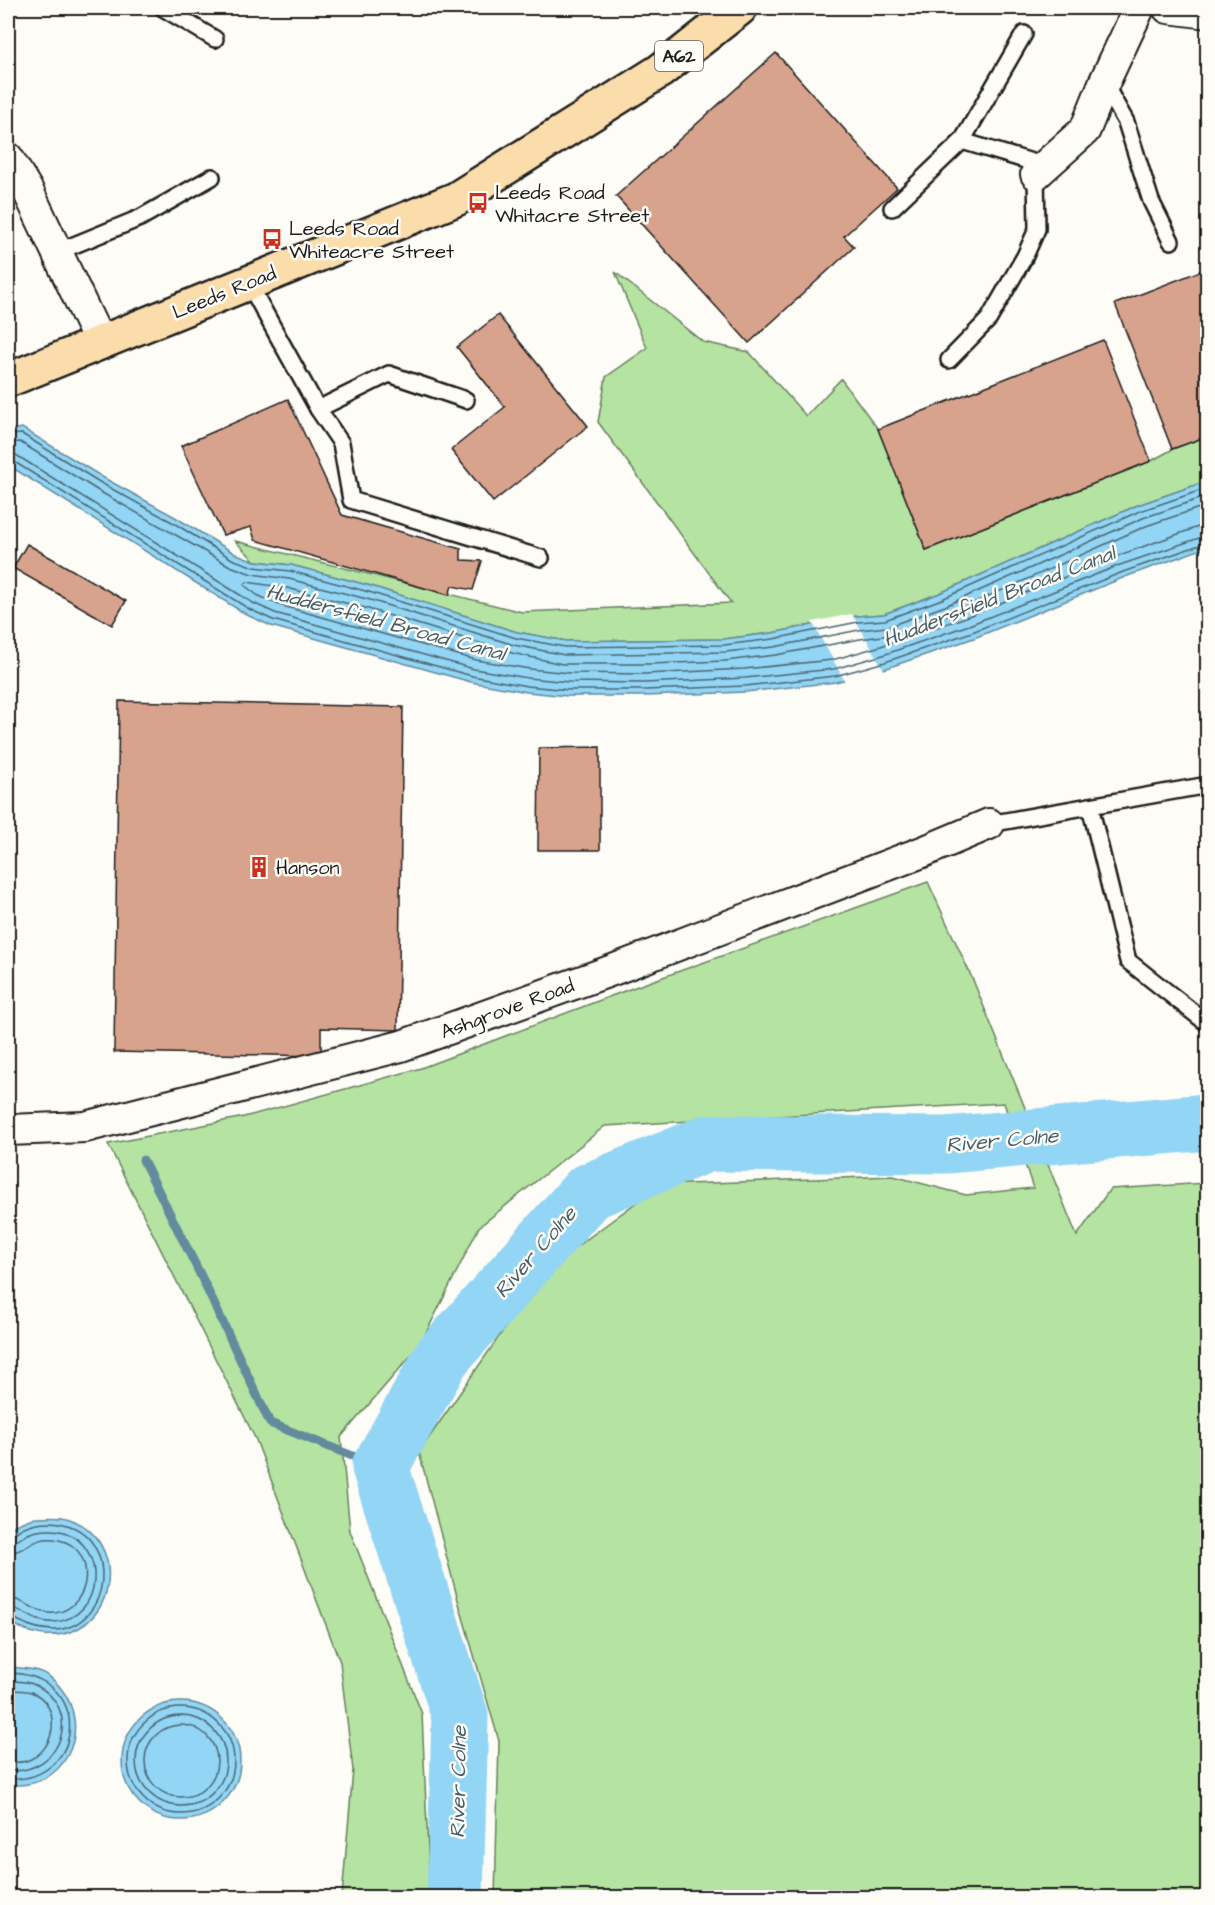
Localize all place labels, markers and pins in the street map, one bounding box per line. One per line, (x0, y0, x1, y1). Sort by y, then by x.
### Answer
place label: Leeds Road Whitacre Street (495, 179, 649, 230)
bus stop icon: Leeds Road Whitacre Street (466, 191, 490, 215)
place label: Leeds Road Whiteacre Street (289, 215, 454, 266)
bus stop icon: Leeds Road Whiteacre Street (260, 227, 284, 251)
place label: Hanson (276, 854, 340, 882)
building icon: Hanson (247, 855, 271, 879)

